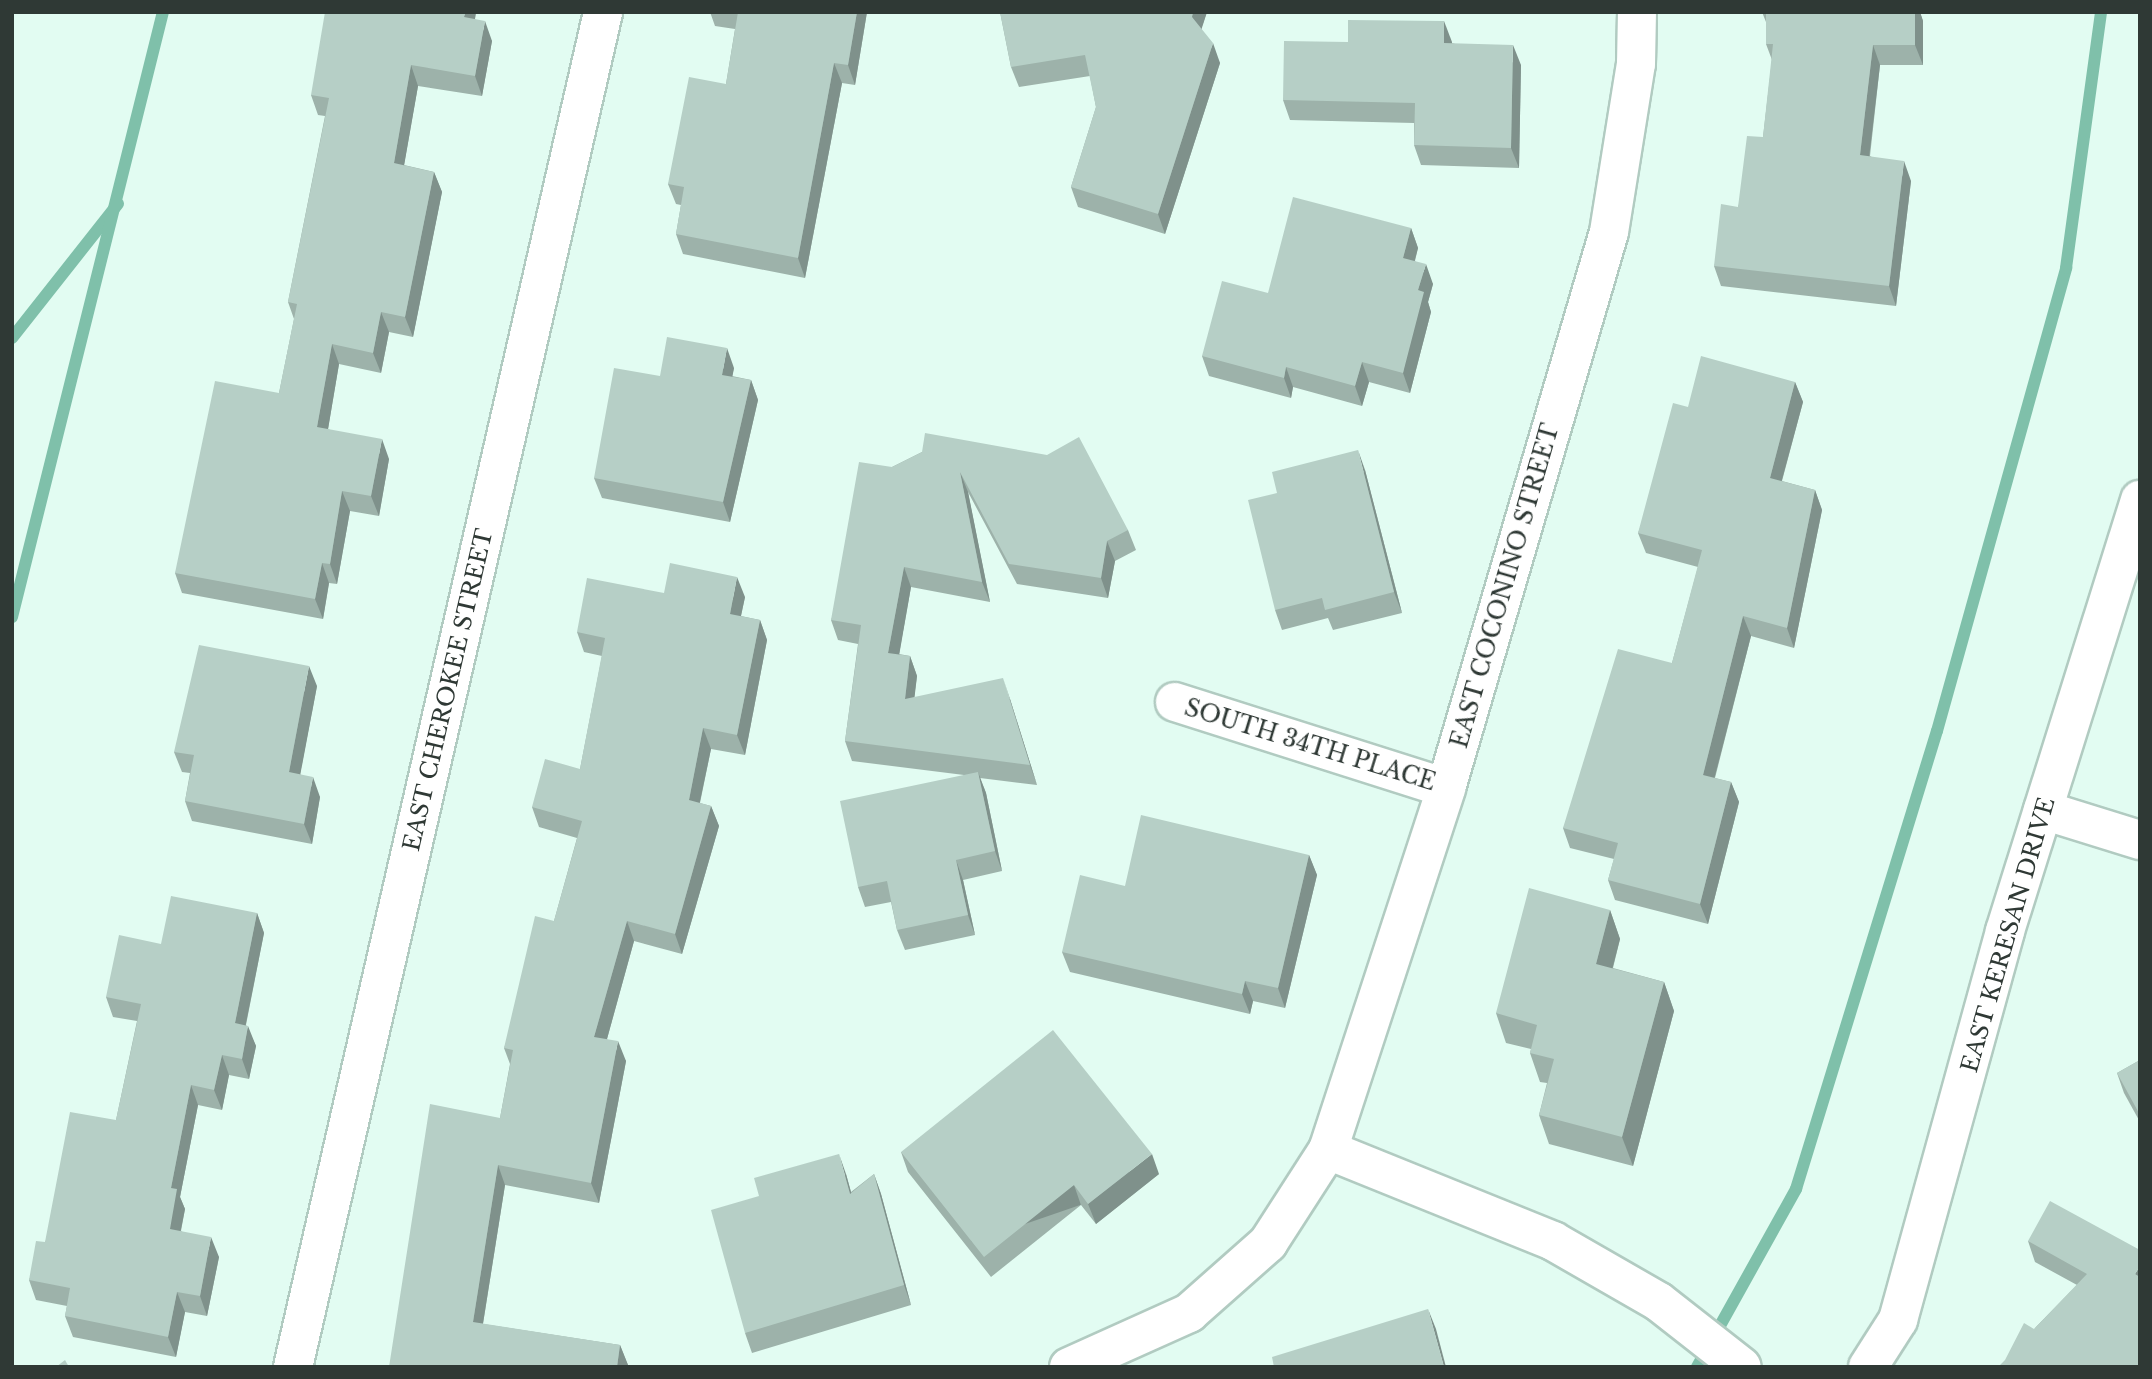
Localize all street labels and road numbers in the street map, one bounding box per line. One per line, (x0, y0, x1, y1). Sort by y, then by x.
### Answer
street label: EAST COCONINO STREET (1445, 420, 1565, 752)
street label: EAST CHEROKEE STREET (397, 526, 499, 854)
street label: SOUTH 34TH PLACE (1181, 694, 1439, 796)
street label: EAST KERESAN DRIVE (1955, 794, 2061, 1076)

